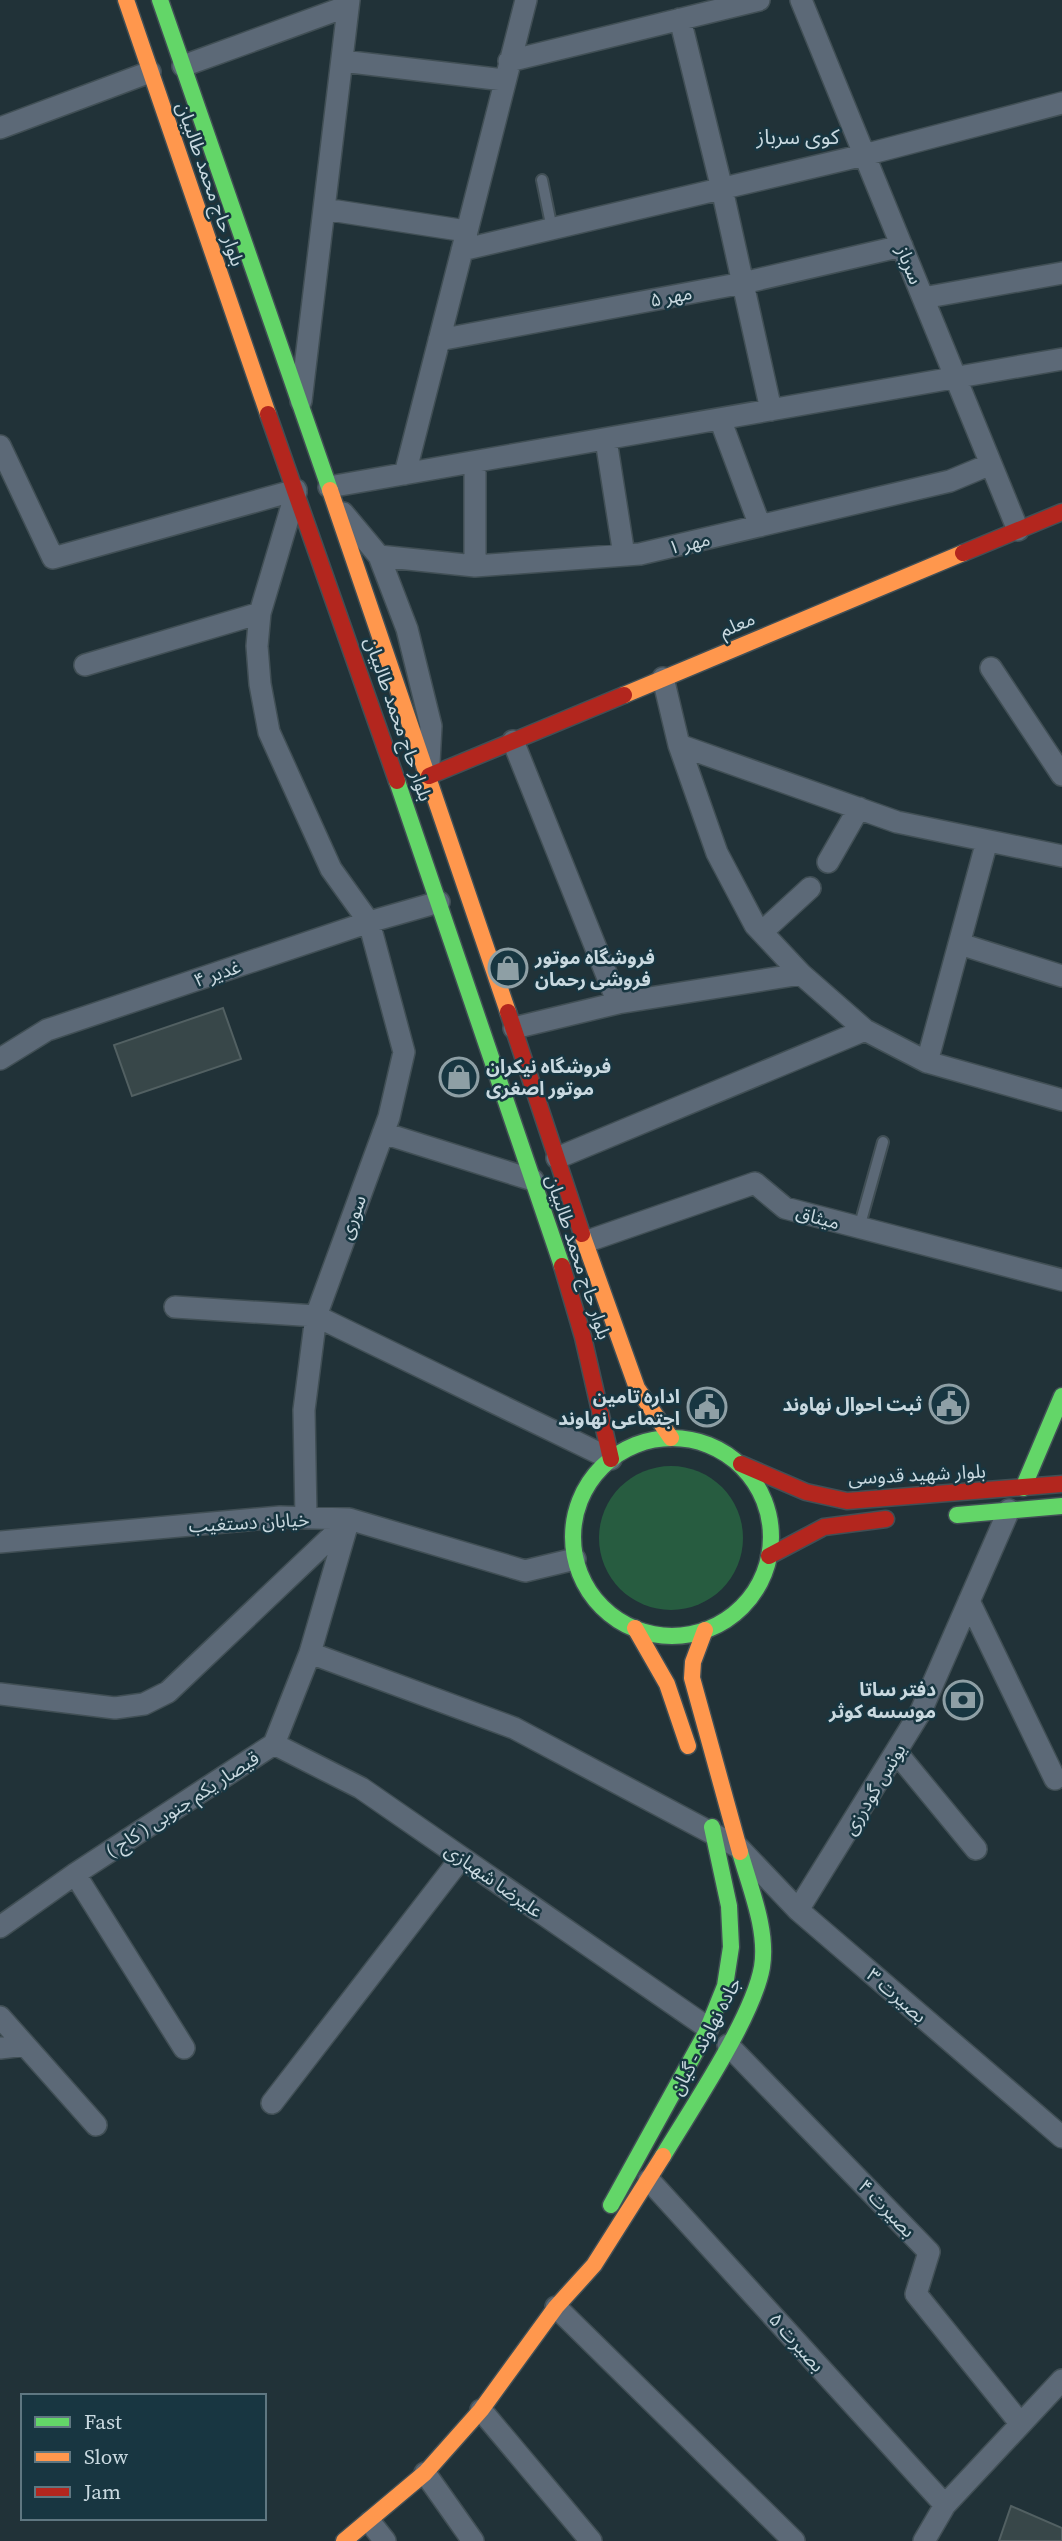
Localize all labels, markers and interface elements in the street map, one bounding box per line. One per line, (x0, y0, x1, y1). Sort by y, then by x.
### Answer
street label: بلوار حاج محمد طالبیان (170, 98, 251, 270)
district label: کوی سرباز (755, 122, 840, 151)
street label: سرباز (890, 241, 929, 288)
street label: مهر ۵ (648, 279, 694, 313)
street label: مهر ۱ (665, 526, 713, 560)
street label: معلم (715, 605, 760, 645)
street label: بلوار حاج محمد طالبیان (358, 633, 439, 805)
place label: فروشگاه موتور فروشی رحمان (534, 944, 655, 992)
shop icon: فروشگاه موتور فروشی رحمان (487, 947, 529, 989)
street label: غدیر ۴ (190, 953, 244, 993)
place label: فروشگاه نیکران موتور اصغری (486, 1053, 611, 1101)
shop icon: فروشگاه نیکران موتور اصغری (438, 1056, 480, 1098)
street label: بلوار حاج محمد طالبیان (539, 1171, 618, 1343)
street label: سوری (332, 1191, 372, 1243)
street label: میثاق (793, 1199, 843, 1235)
place label: اداره تامین اجتماعی نهاوند (558, 1383, 680, 1431)
public building icon: ثبت احوال نهاوند (928, 1383, 970, 1425)
public building icon: اداره تامین اجتماعی نهاوند (686, 1386, 728, 1428)
place label: ثبت احوال نهاوند (782, 1391, 922, 1417)
street label: بلوار شهید قدوسی (848, 1457, 986, 1491)
street label: خیابان دستغیب (188, 1506, 310, 1538)
place label: دفتر ساتا موسسه کوثر (828, 1676, 936, 1724)
bank icon: دفتر ساتا موسسه کوثر (942, 1679, 984, 1721)
street label: یونس گودرزی (836, 1738, 912, 1840)
street label: قیصار یکم جنوبی ( کاج ) (100, 1745, 265, 1865)
street label: علیرضا شهبازی (440, 1837, 548, 1923)
street label: بصیرت ۳ (861, 1962, 933, 2028)
street label: جاده نهاوند - گیان (663, 1972, 747, 2100)
street label: بصیرت ۴ (853, 2173, 921, 2243)
street label: بصیرت ۵ (763, 2307, 831, 2377)
legend (21, 2394, 266, 2520)
text: Fast (84, 2407, 122, 2436)
text: Slow (84, 2442, 128, 2471)
text: Jam (83, 2477, 121, 2506)

